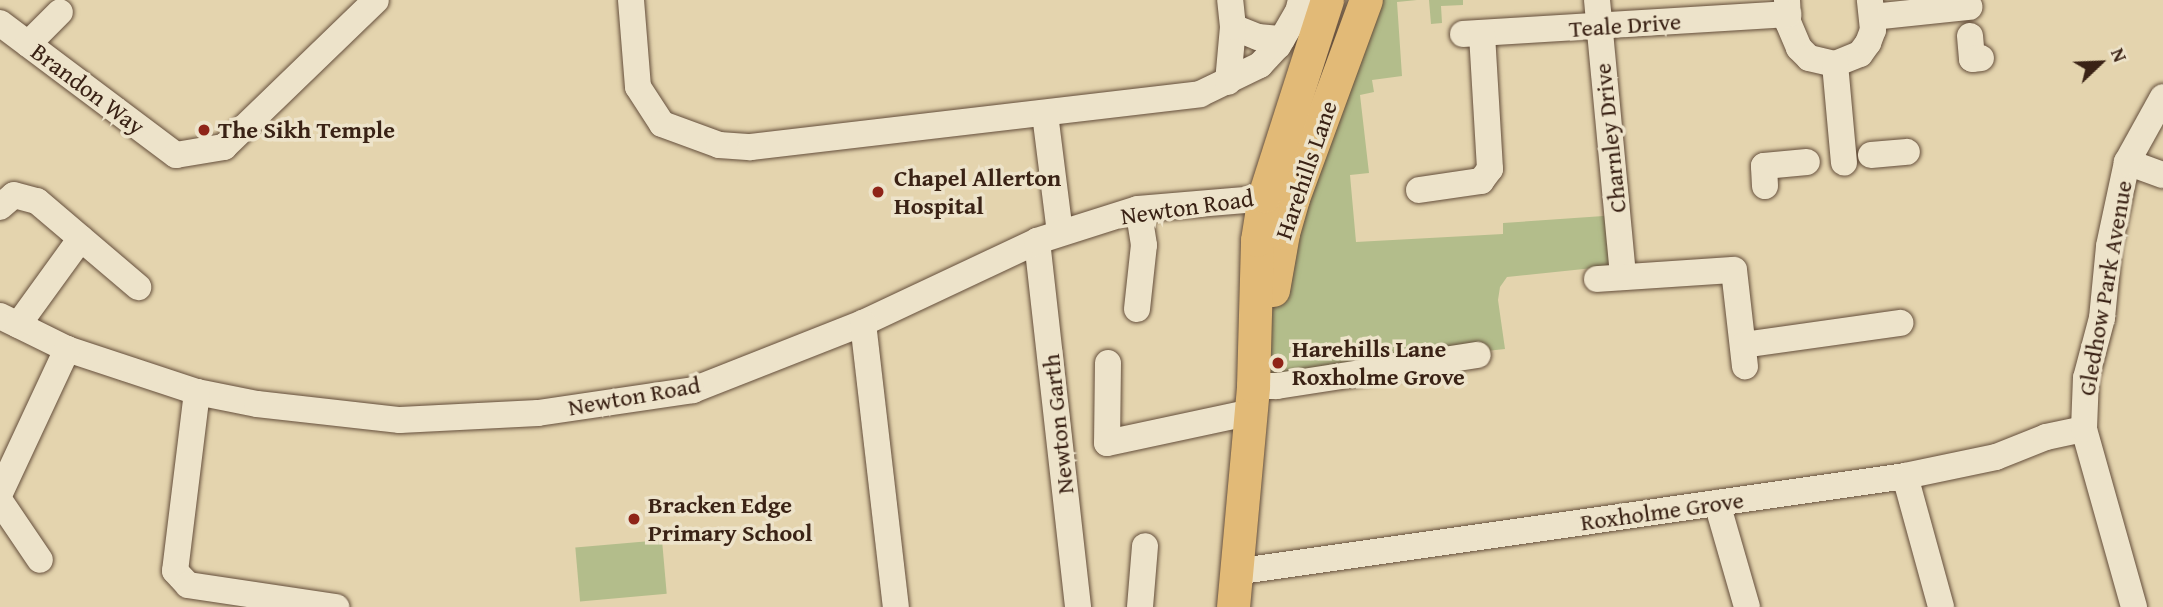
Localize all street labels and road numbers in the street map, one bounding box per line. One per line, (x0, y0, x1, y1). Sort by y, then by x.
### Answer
street label: Teale Drive (1568, 7, 1682, 43)
street label: Brandon Way (26, 37, 150, 141)
street label: Charnley Drive (1588, 62, 1632, 214)
street label: Harehills Lane (1269, 97, 1343, 243)
street label: Gledhow Park Avenue (2072, 178, 2138, 398)
street label: Newton Road (1119, 183, 1255, 231)
street label: Newton Garth (1036, 352, 1080, 496)
street label: Newton Road (566, 370, 702, 422)
street label: Roxholme Grove (1579, 485, 1745, 537)

